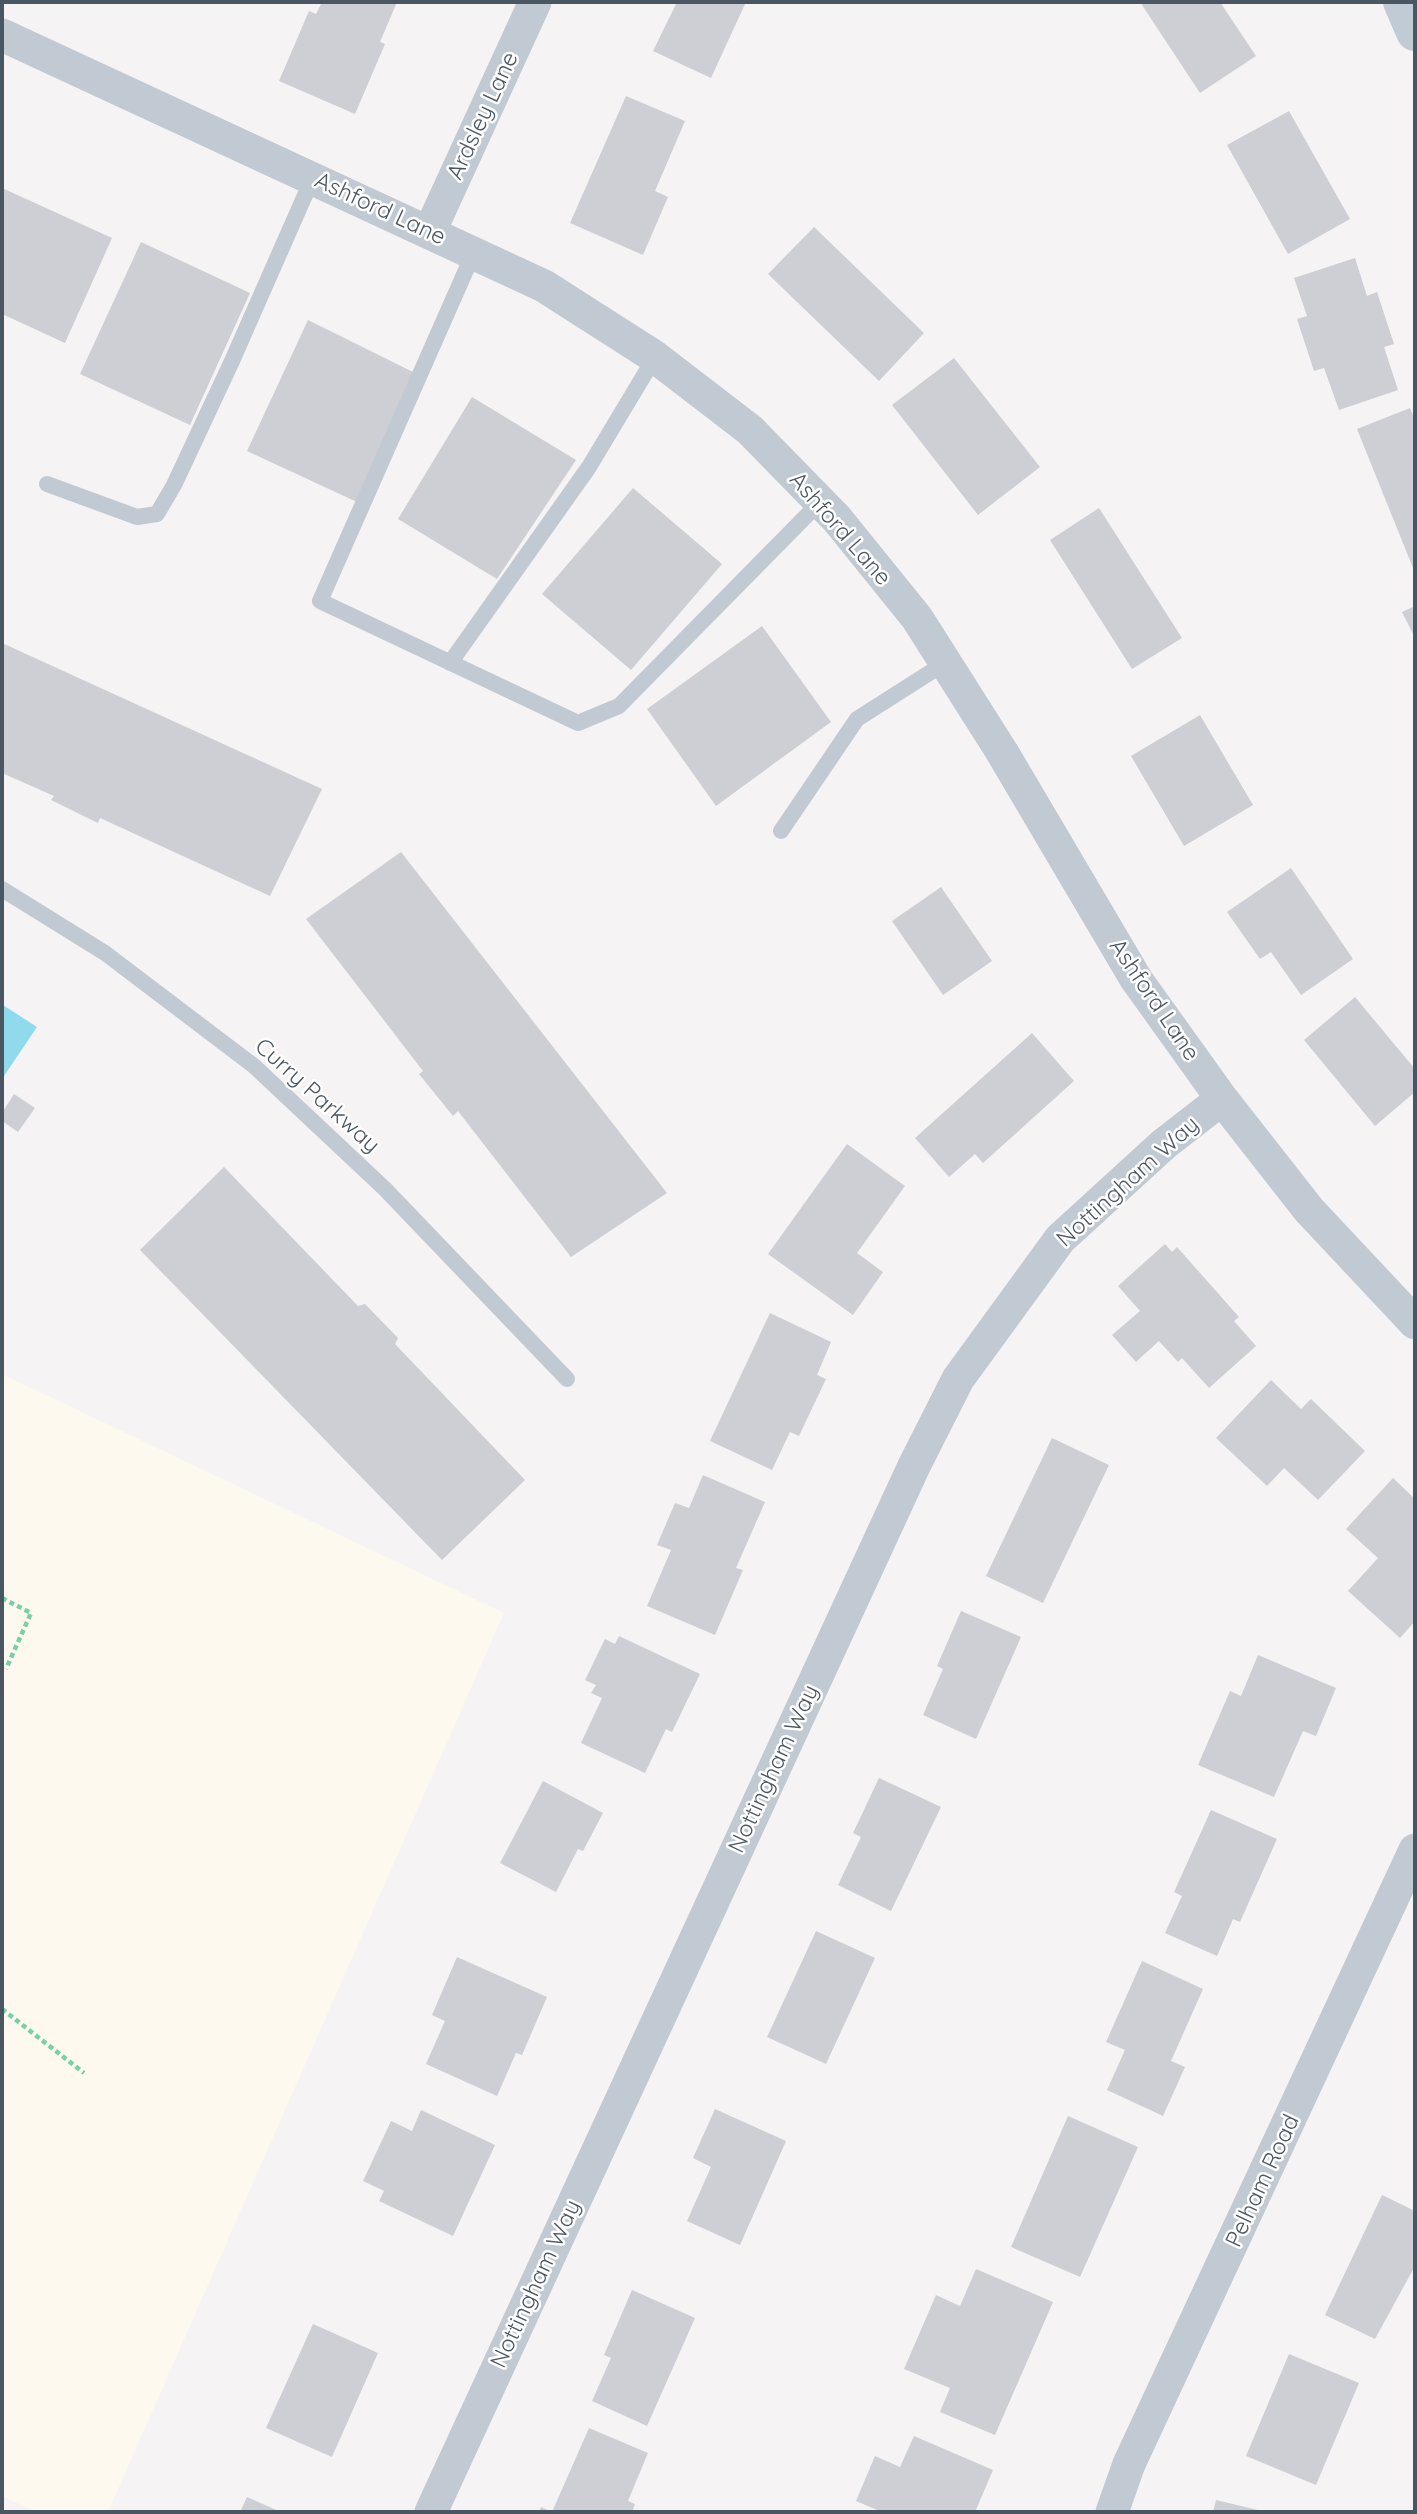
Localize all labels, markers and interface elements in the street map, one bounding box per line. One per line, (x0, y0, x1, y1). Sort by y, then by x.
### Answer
street label: Ardsley Lane (441, 48, 525, 184)
street label: Ashford Lane (310, 167, 450, 251)
street label: Ashford Lane (783, 467, 897, 591)
street label: Ashford Lane (1103, 934, 1205, 1066)
street label: Curry Parkway (249, 1033, 385, 1159)
street label: Nottingham Way (1051, 1111, 1205, 1253)
street label: Nottingham Way (723, 1681, 825, 1857)
street label: Pelham Road (1220, 2110, 1306, 2252)
street label: Nottingham Way (485, 2196, 587, 2372)

